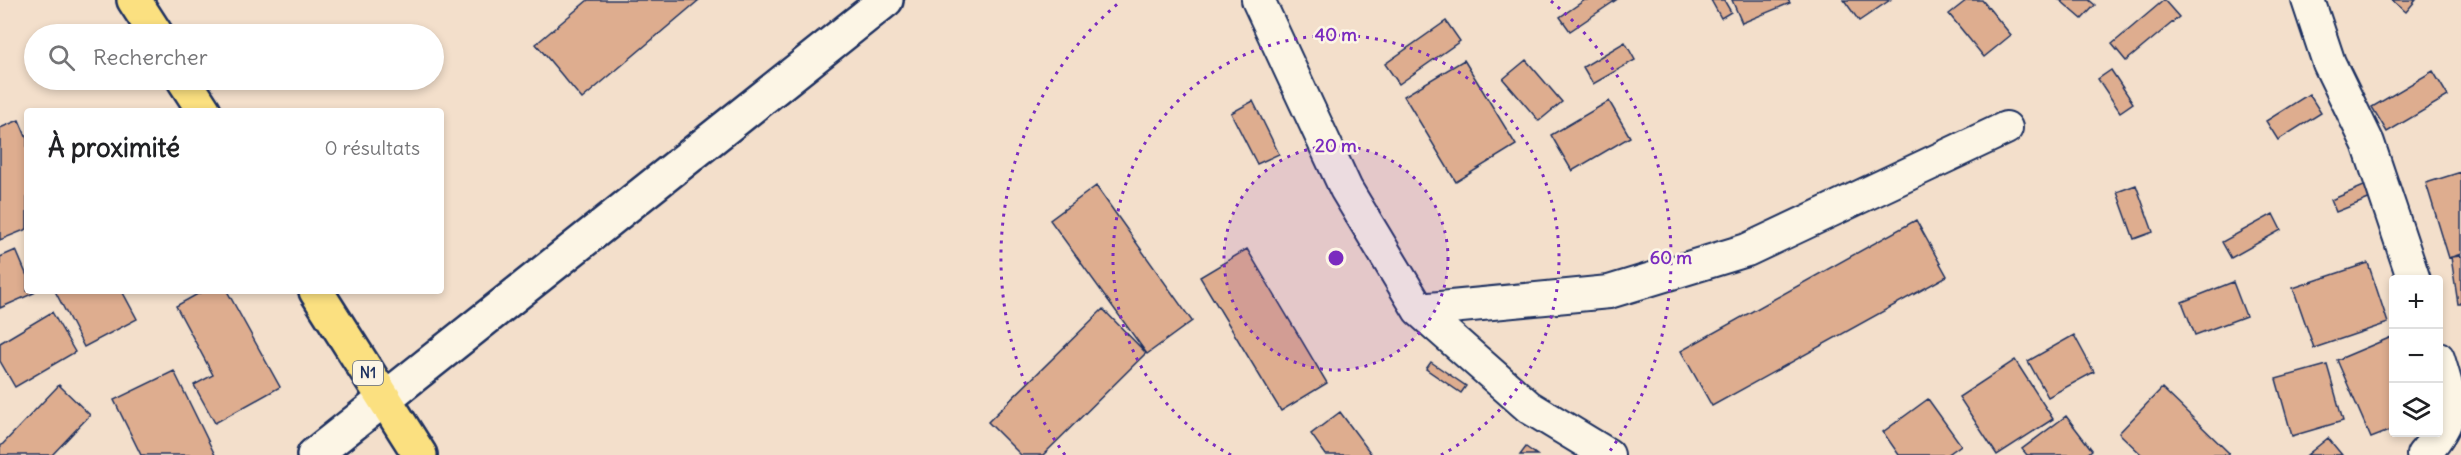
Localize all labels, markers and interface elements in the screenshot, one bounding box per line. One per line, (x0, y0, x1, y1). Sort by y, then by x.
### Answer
text: 40 m (1315, 23, 1357, 46)
search box (24, 24, 444, 90)
icon: search (45, 41, 78, 74)
text: Rechercher (93, 43, 208, 71)
text: À proximité (48, 131, 180, 164)
text: 20 m (1315, 134, 1357, 157)
text: 0 résultats (324, 135, 420, 160)
text: 60 m (1650, 246, 1692, 269)
centre of rings (1326, 248, 1346, 268)
map controls (2389, 275, 2443, 437)
button: + (2389, 275, 2443, 329)
button: − (2389, 329, 2443, 383)
road number: N1 (353, 361, 383, 385)
button: layers (2389, 383, 2443, 437)

